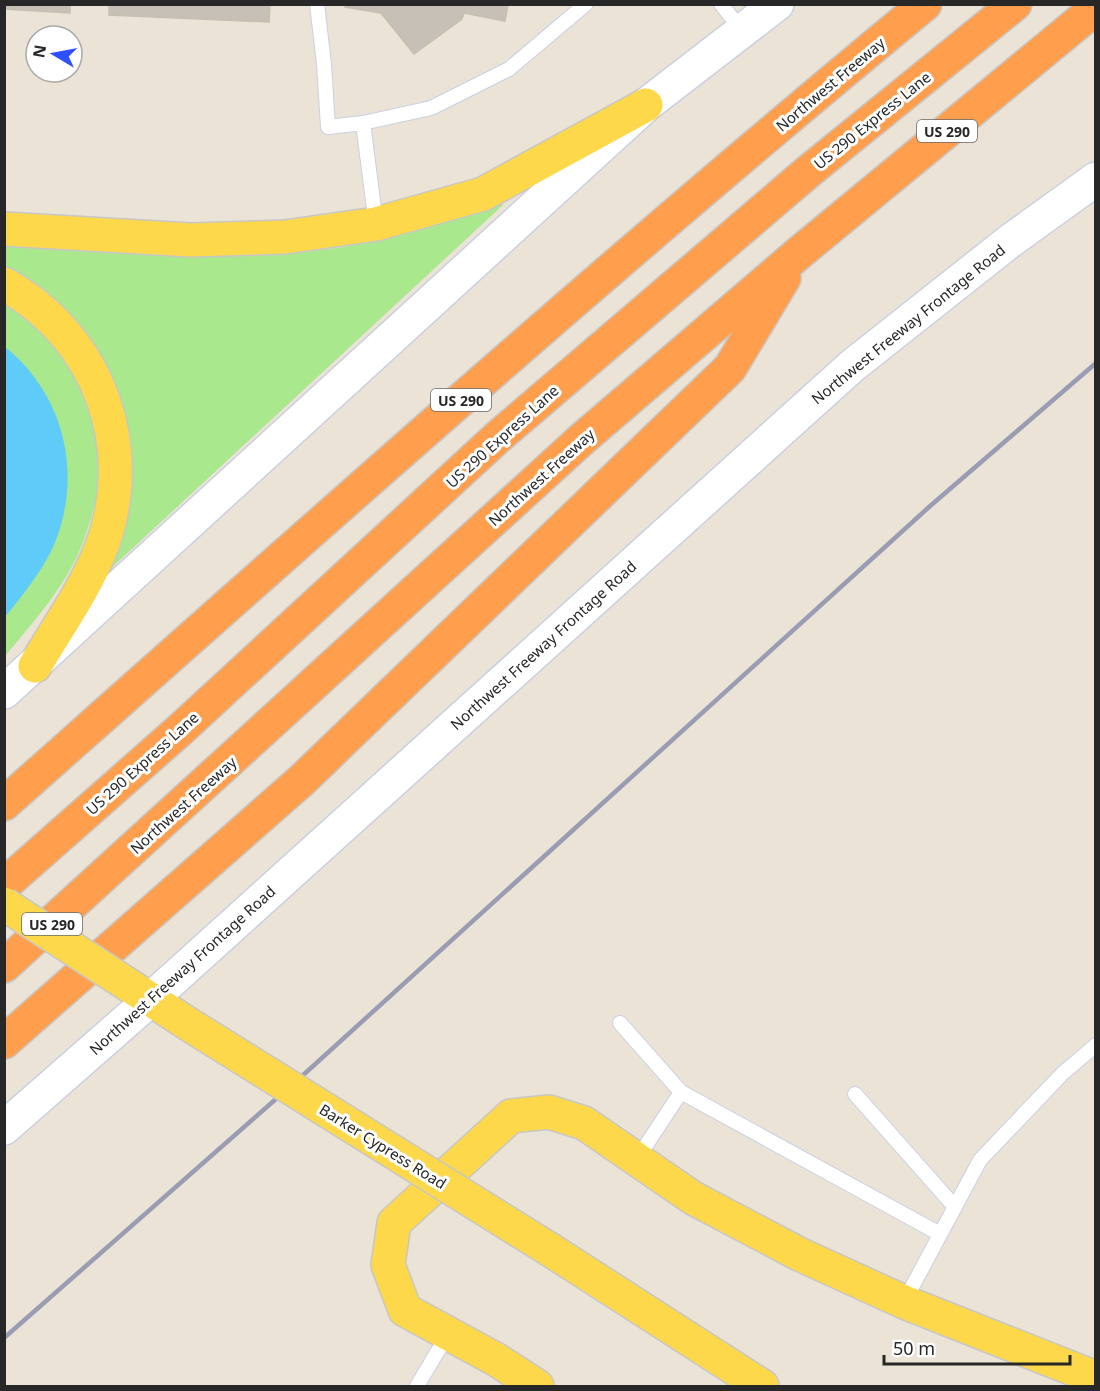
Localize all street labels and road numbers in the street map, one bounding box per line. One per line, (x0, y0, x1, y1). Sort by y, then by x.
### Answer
street label: Northwest Freeway (771, 32, 889, 135)
street label: US 290 Express Lane (809, 67, 935, 173)
road number: US 290 (917, 120, 977, 142)
street label: Northwest Freeway Frontage Road (807, 240, 1009, 408)
street label: US 290 Express Lane (441, 380, 563, 492)
road number: US 290 (431, 389, 491, 411)
street label: Northwest Freeway (484, 424, 599, 530)
street label: Northwest Freeway Frontage Road (446, 556, 640, 734)
street label: US 290 Express Lane (81, 707, 203, 819)
street label: Northwest Freeway (126, 752, 241, 858)
street label: Northwest Freeway Frontage Road (85, 881, 279, 1059)
road number: US 290 (22, 913, 82, 935)
street label: Barker Cypress Road (316, 1099, 450, 1193)

